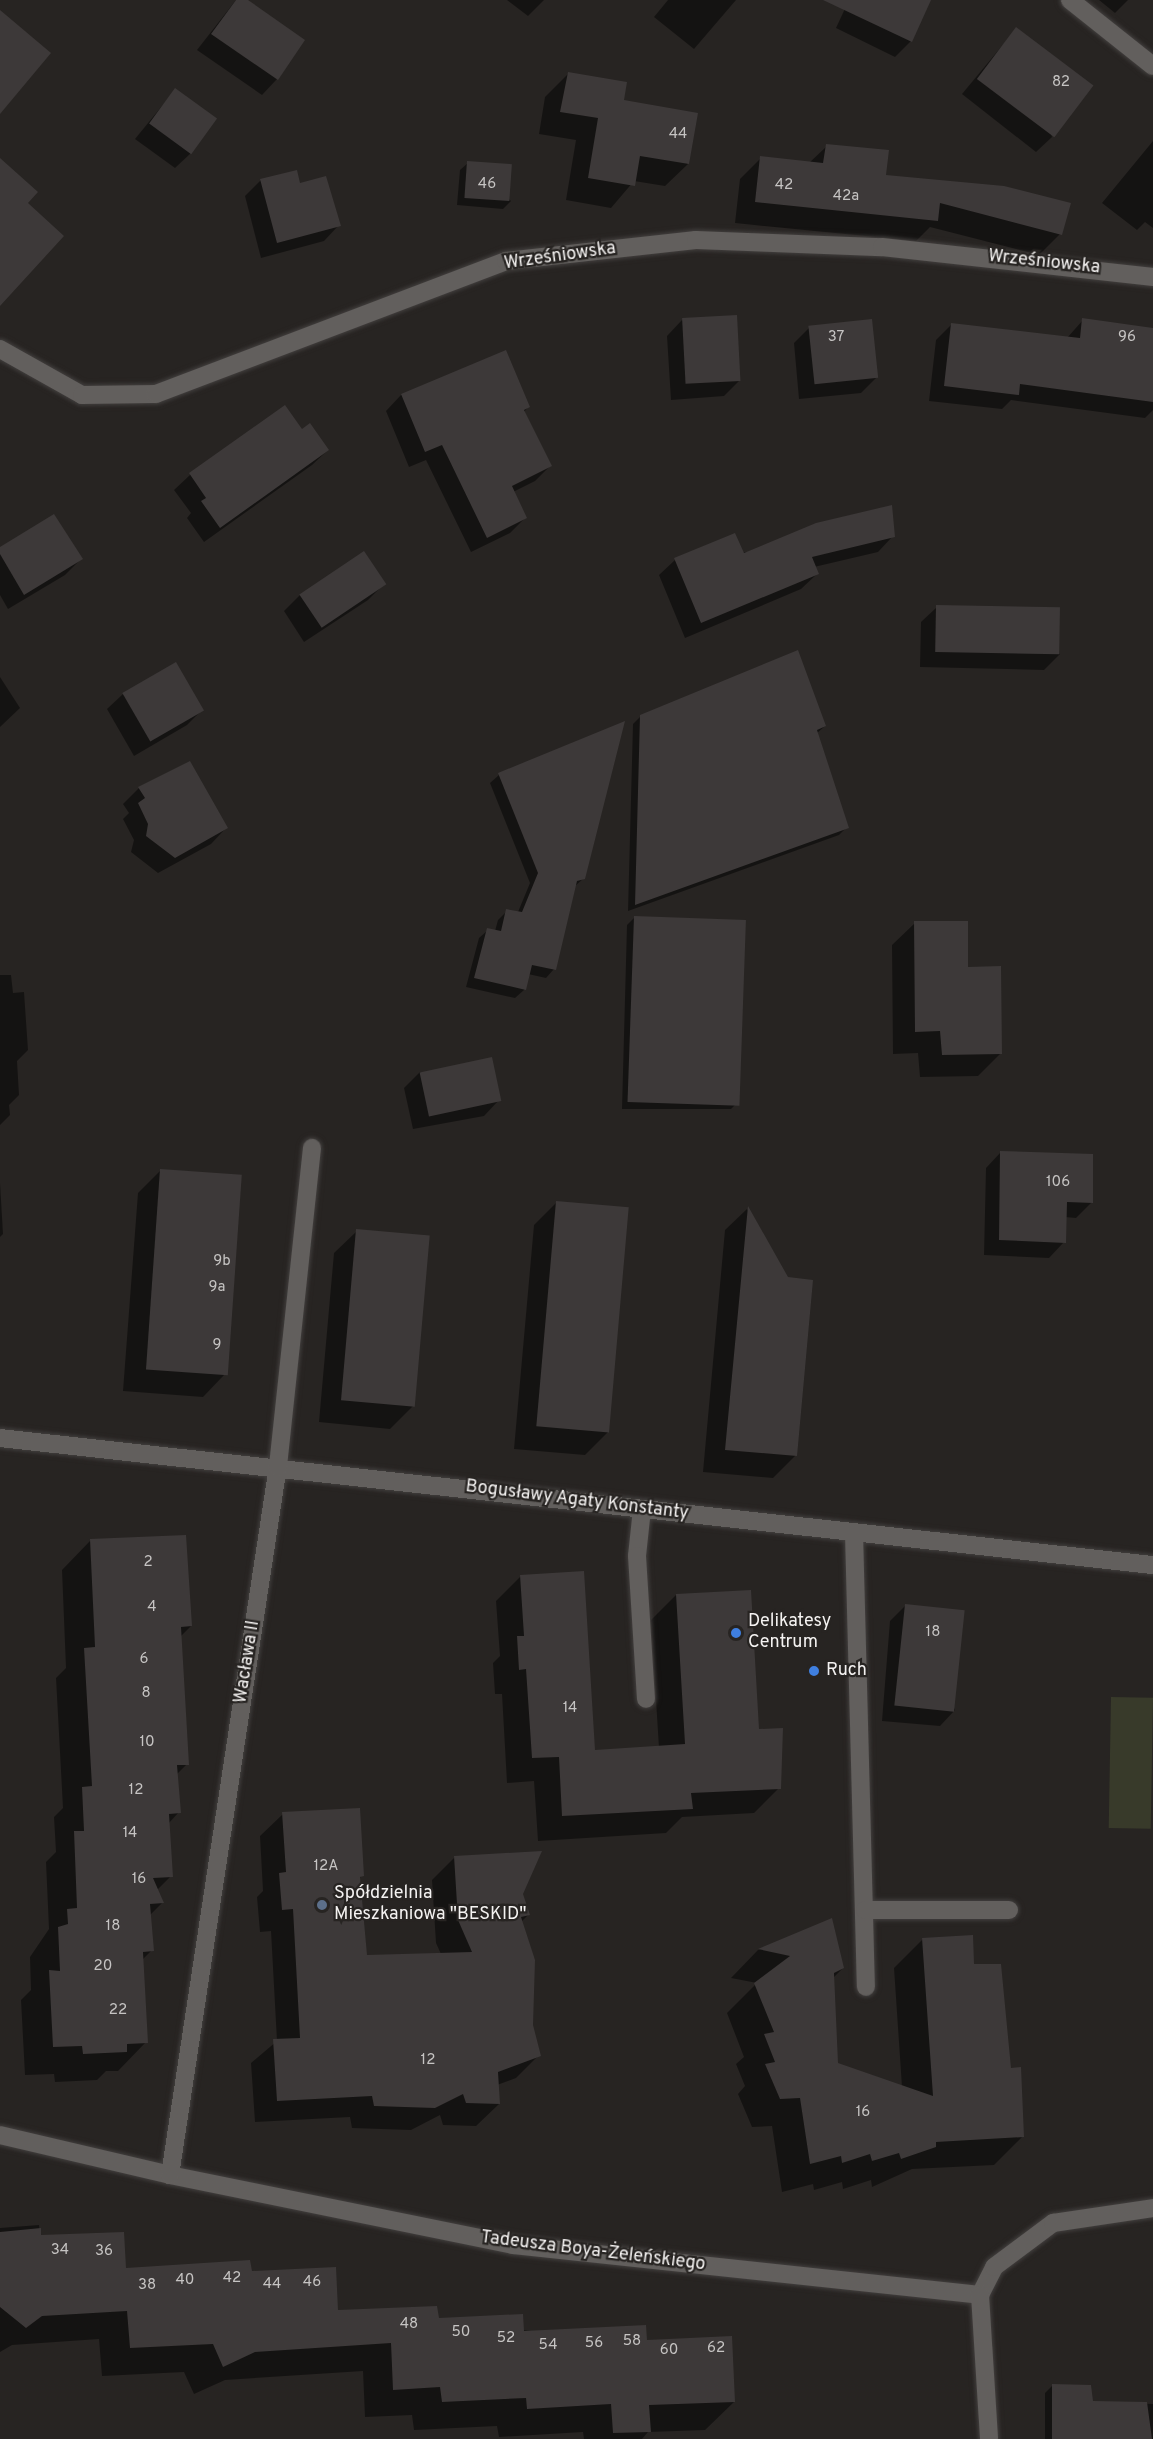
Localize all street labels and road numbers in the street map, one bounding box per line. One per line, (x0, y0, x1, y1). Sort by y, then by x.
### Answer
street label: Wrześniowska (503, 238, 617, 276)
street label: Wrześniowska (987, 246, 1101, 280)
street label: Bogusławy Agaty Konstanty (464, 1477, 690, 1525)
street label: Wacława II (231, 1619, 265, 1705)
street label: Tadeusza Boya-Żeleńskiego (479, 2228, 707, 2276)

